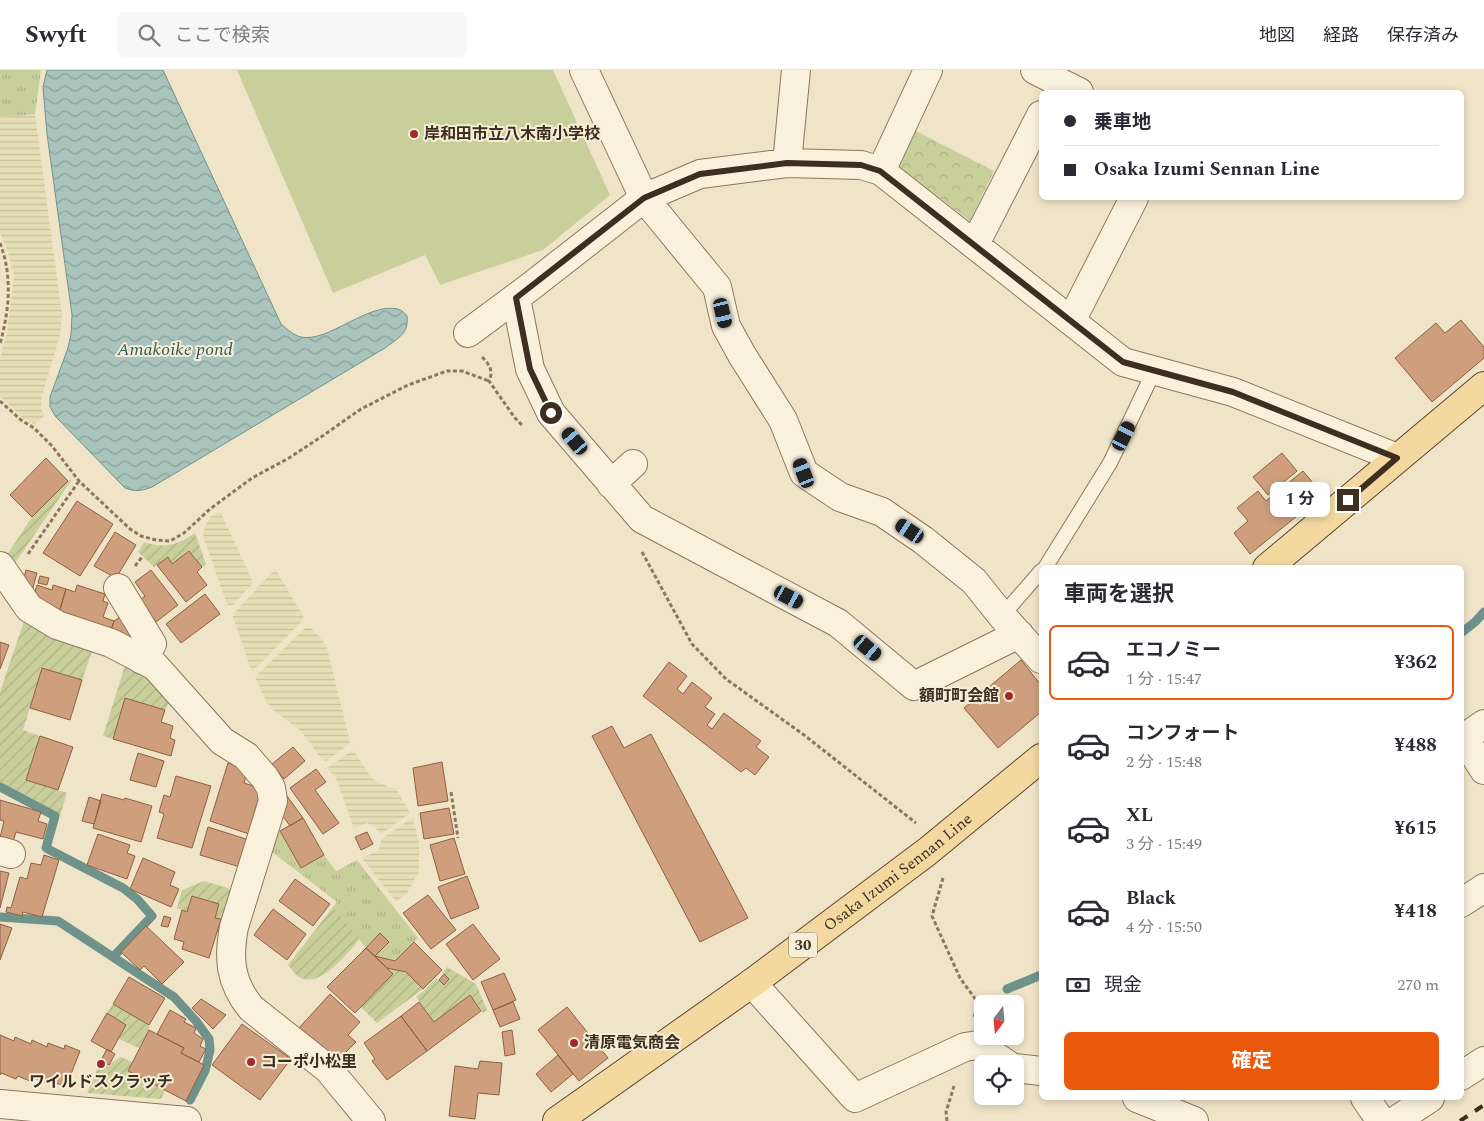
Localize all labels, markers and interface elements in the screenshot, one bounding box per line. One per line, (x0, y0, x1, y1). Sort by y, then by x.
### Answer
search box (117, 12, 467, 57)
text: Swyft (25, 17, 87, 53)
icon: search (135, 21, 163, 49)
text: ここで検索 (175, 21, 270, 50)
text: 地図 (1259, 22, 1295, 49)
text: 経路 (1323, 22, 1359, 49)
text: 保存済み (1387, 22, 1459, 49)
text: 乗車地 (1094, 108, 1151, 137)
place label: 岸和田市立八木南小学校 (424, 122, 600, 146)
marker: 岸和田市立八木南小学校 (408, 128, 420, 140)
text: Osaka Izumi Sennan Line (1094, 155, 1320, 184)
car (712, 297, 733, 329)
water label: Amakoike pond (116, 336, 233, 363)
route start (540, 402, 562, 424)
car (1110, 419, 1137, 453)
car (559, 425, 590, 457)
car (791, 456, 816, 490)
callout: 1 分 (1270, 482, 1330, 518)
text: 1 分 (1286, 487, 1314, 511)
route end (1337, 489, 1359, 511)
car (893, 516, 926, 546)
text: 車両を選択 (1064, 578, 1174, 611)
car (772, 583, 805, 611)
car (851, 633, 884, 663)
text: エコノミー (1126, 636, 1221, 665)
icon: car (1066, 640, 1111, 685)
text: ¥362 (1394, 648, 1437, 677)
text: 1 分 · 15:47 (1126, 667, 1202, 691)
place label: 額町町会館 (919, 684, 999, 708)
marker: 額町町会館 (1003, 690, 1015, 702)
text: コンフォート (1126, 719, 1239, 748)
icon: car (1066, 723, 1111, 768)
text: ¥488 (1394, 731, 1437, 760)
text: 2 分 · 15:48 (1126, 750, 1202, 774)
text: XL (1126, 801, 1153, 830)
icon: car (1066, 806, 1111, 851)
street label: Osaka Izumi Sennan Line (818, 807, 978, 937)
text: ¥615 (1394, 814, 1437, 843)
text: 3 分 · 15:49 (1126, 832, 1202, 856)
text: Black (1126, 884, 1176, 913)
icon: car (1066, 889, 1111, 934)
text: ¥418 (1394, 897, 1437, 926)
text: 4 分 · 15:50 (1126, 915, 1202, 939)
road number: 30 (789, 932, 817, 958)
icon: cash (1064, 971, 1092, 999)
text: 現金 (1104, 971, 1142, 1000)
text: 270 m (1397, 973, 1439, 997)
north arrow (974, 995, 1024, 1045)
map controls (974, 995, 1024, 1105)
place label: 清原電気商会 (584, 1031, 680, 1055)
button: 確定 (1064, 1032, 1439, 1090)
marker: 清原電気商会 (568, 1037, 580, 1049)
place label: コーポ小松里 (261, 1050, 357, 1074)
button: locate (974, 1055, 1024, 1105)
marker: コーポ小松里 (245, 1056, 257, 1068)
marker: ワイルドスクラッチ (95, 1058, 107, 1070)
place label: ワイルドスクラッチ (29, 1070, 173, 1094)

